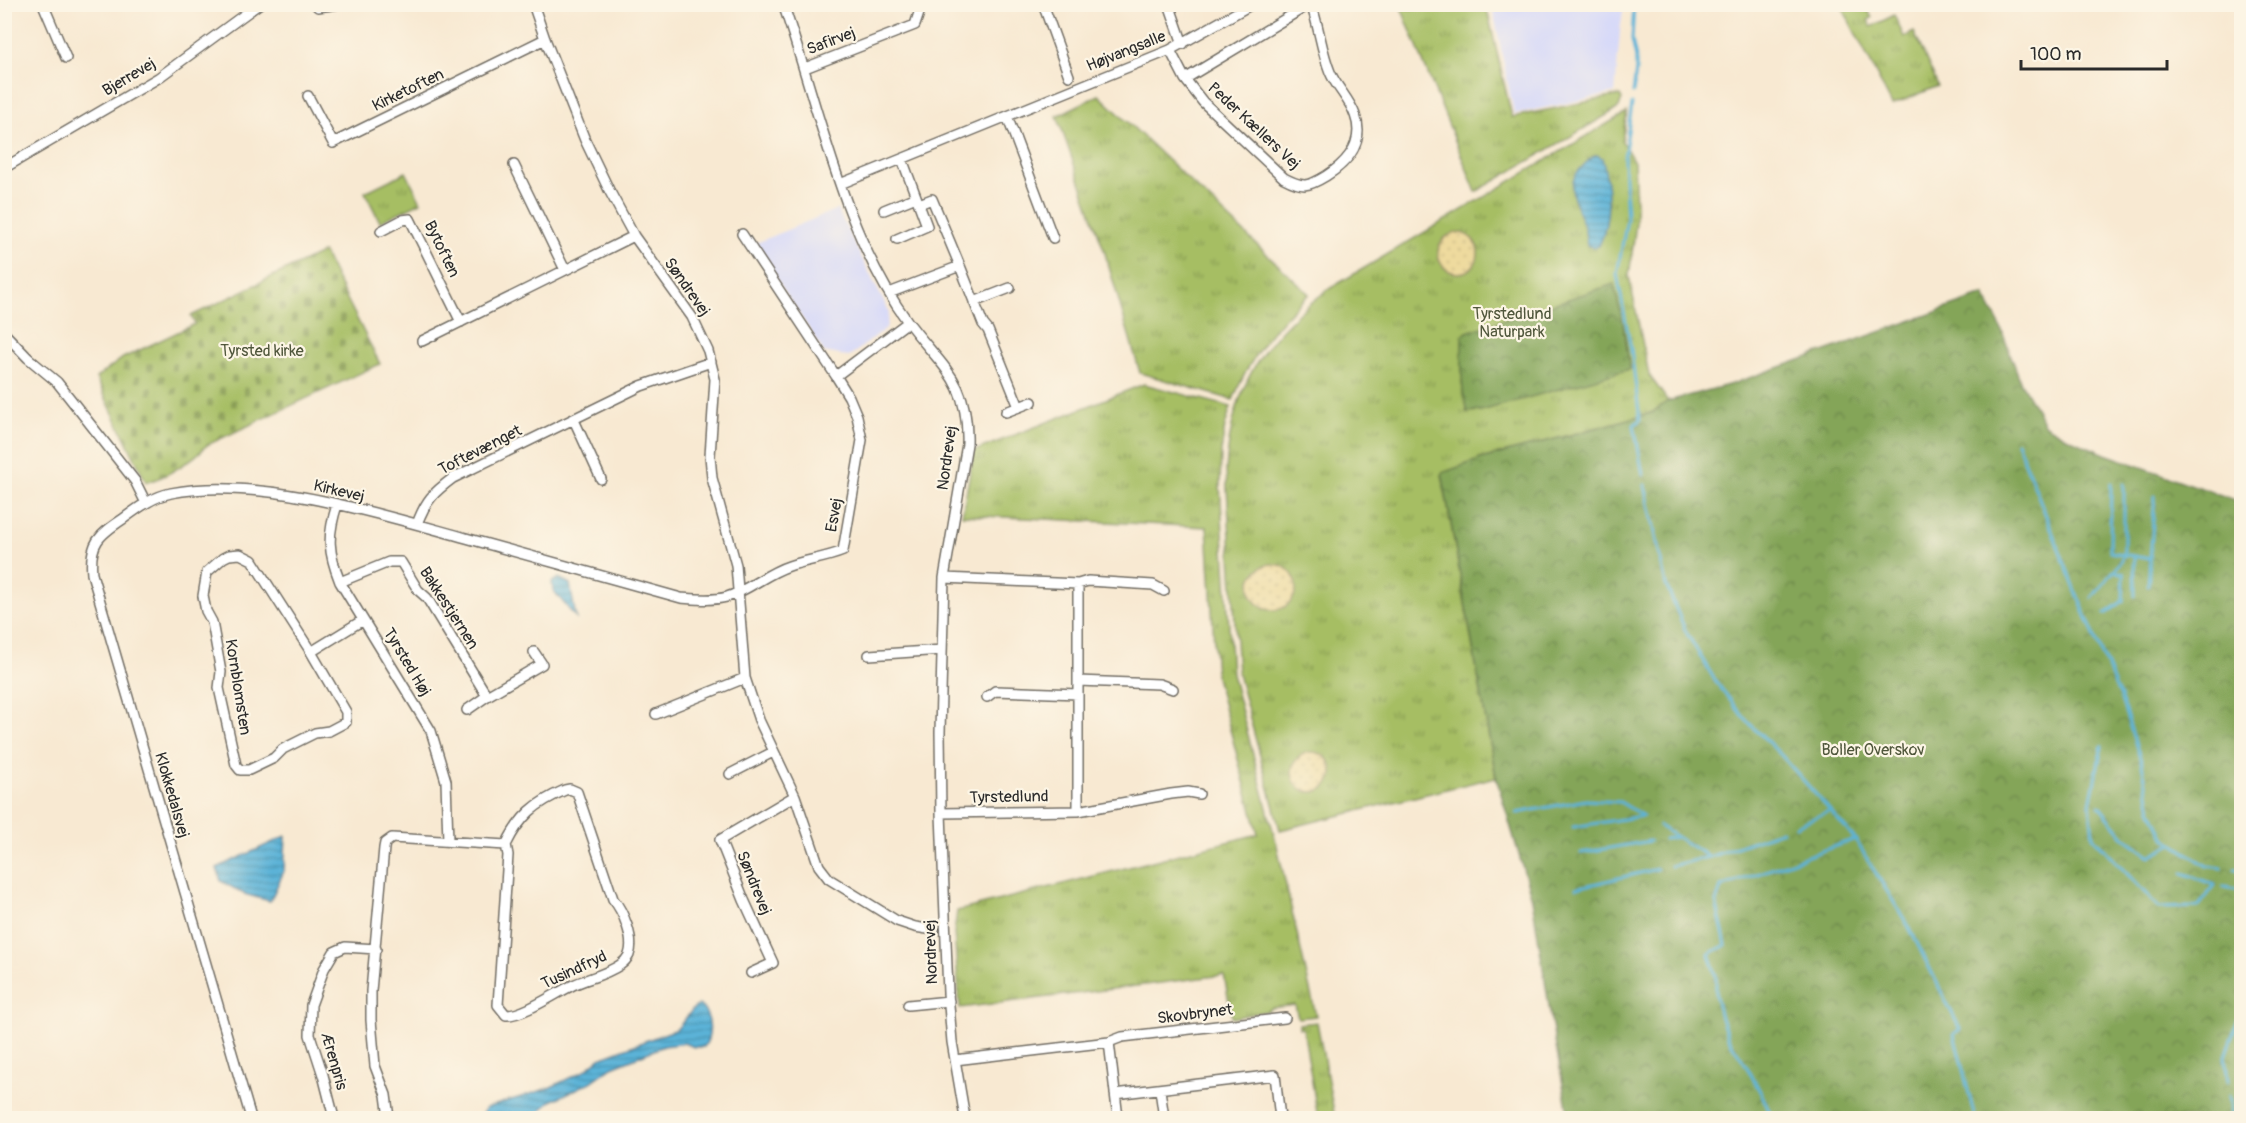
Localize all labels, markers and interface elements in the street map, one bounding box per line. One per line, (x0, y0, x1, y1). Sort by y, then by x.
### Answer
street label: Safirvej (804, 23, 858, 59)
street label: Højvangsalle (1083, 26, 1169, 76)
scale bar (2021, 33, 2166, 71)
text: 100 m (2030, 43, 2082, 66)
street label: Bjerrevej (99, 53, 159, 101)
street label: Kirketoften (369, 64, 447, 116)
street label: Peder Kællers Vej (1204, 78, 1304, 174)
street label: Bytoften (420, 217, 464, 281)
street label: Søndrevej (660, 254, 714, 320)
park label: Tyrstedlund Naturpark (1472, 304, 1552, 342)
park label: Tyrsted kirke (220, 341, 304, 361)
street label: Toftevænget (435, 420, 525, 480)
street label: Nordrevej (933, 425, 961, 491)
street label: Kirkevej (312, 475, 366, 507)
street label: Esvej (821, 496, 847, 534)
street label: Bakkestjernen (415, 563, 483, 653)
street label: Tyrsted Høj (379, 624, 435, 700)
street label: Kornblomsten (221, 638, 255, 736)
park label: Boller Overskov (1822, 740, 1924, 760)
street label: Klokkedalsvej (150, 750, 194, 840)
street label: Tyrstedlund (969, 786, 1049, 808)
street label: Søndrevej (732, 848, 776, 918)
street label: Nordrevej (920, 919, 942, 985)
street label: Tusindfryd (538, 946, 610, 994)
street label: Skovbrynet (1156, 999, 1234, 1029)
street label: Ærenpris (316, 1030, 352, 1092)

